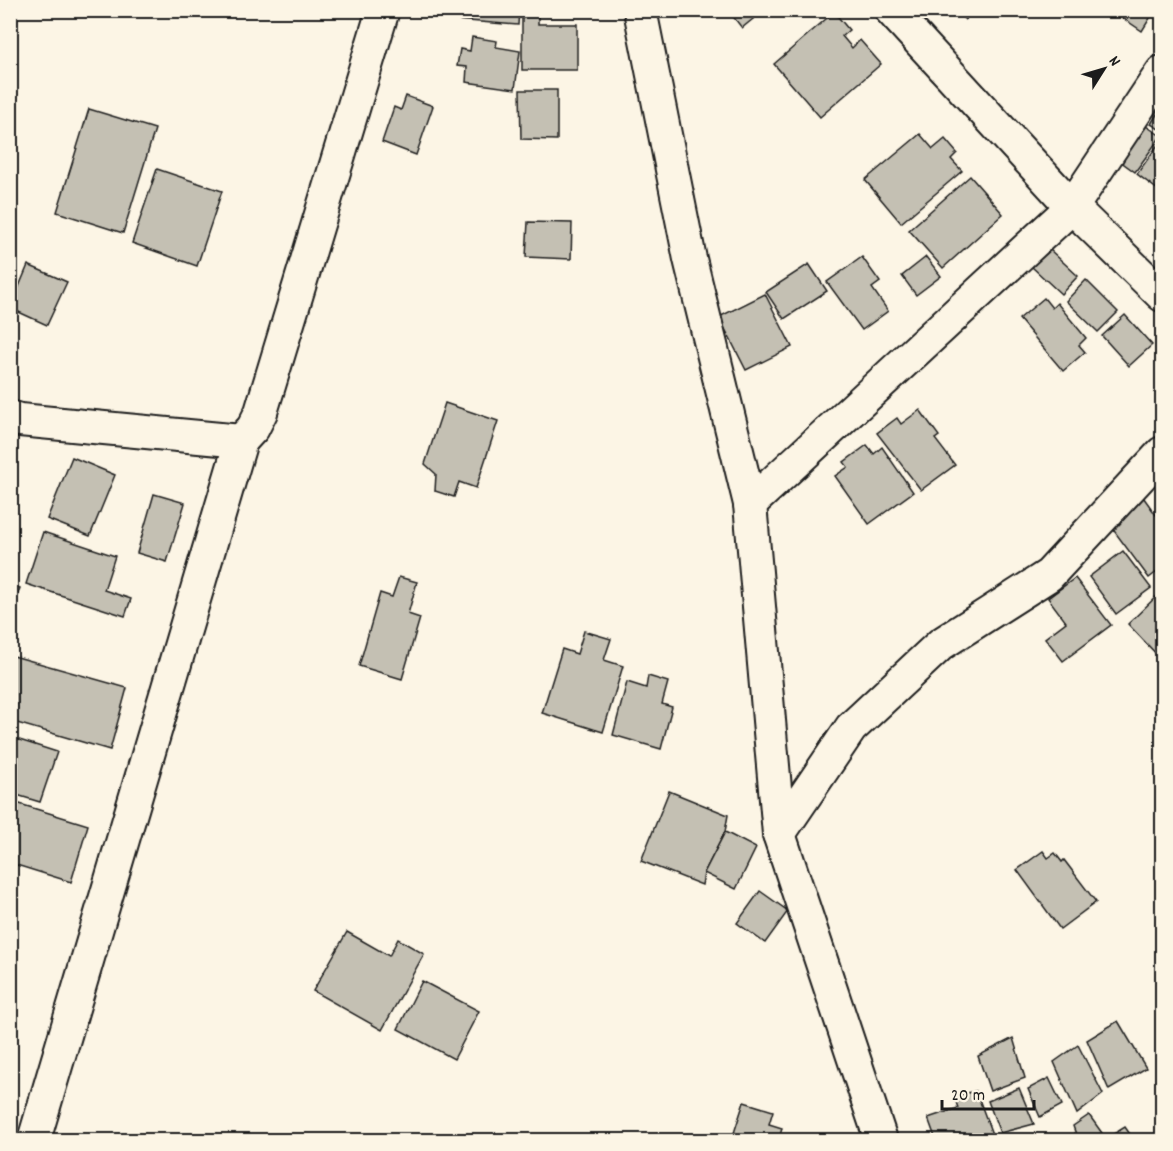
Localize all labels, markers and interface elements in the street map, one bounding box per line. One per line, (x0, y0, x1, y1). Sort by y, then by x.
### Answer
north arrow (1074, 39, 1134, 99)
text: N (1102, 51, 1126, 72)
scale bar (942, 1073, 1034, 1111)
text: 20 m (951, 1084, 985, 1109)

